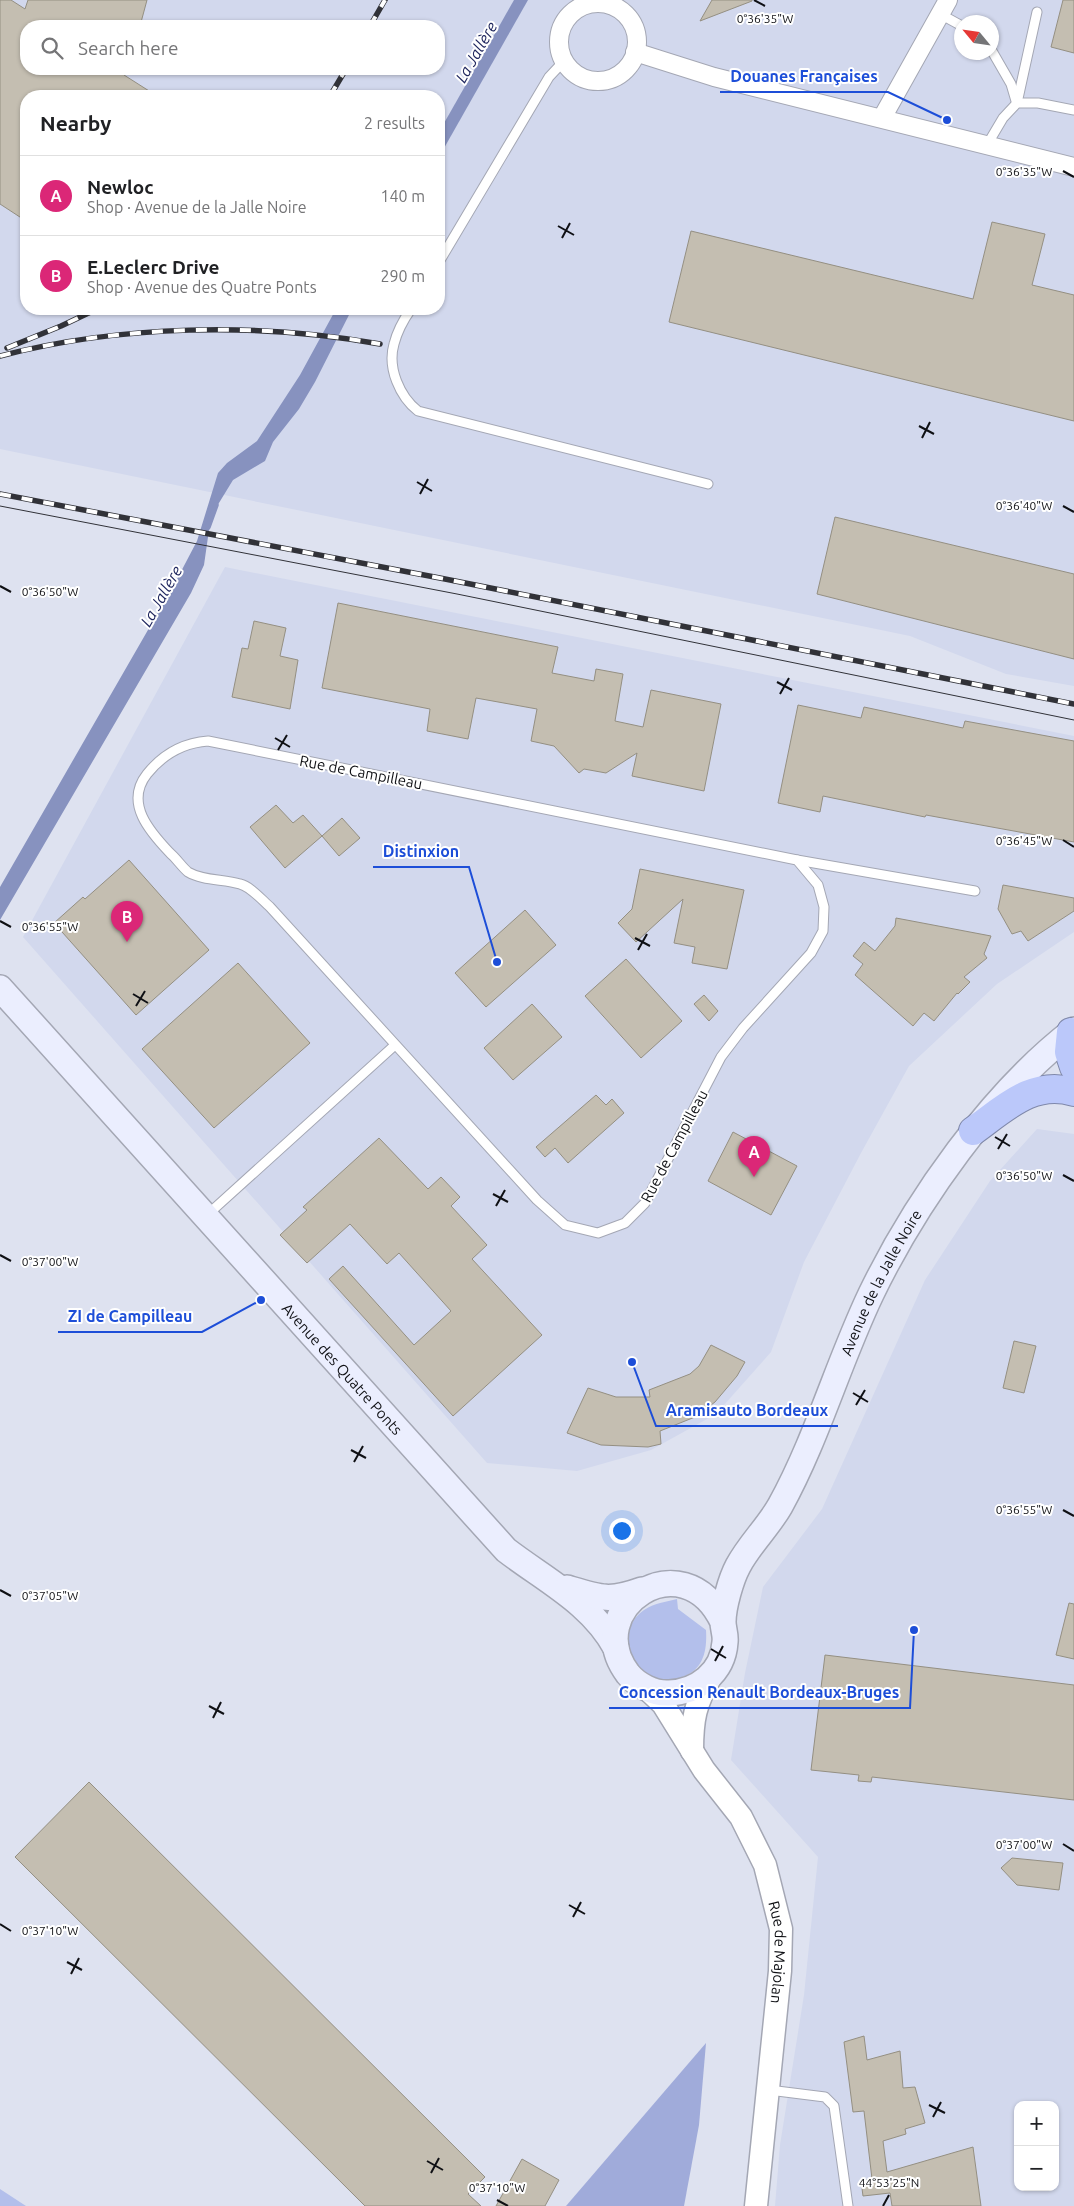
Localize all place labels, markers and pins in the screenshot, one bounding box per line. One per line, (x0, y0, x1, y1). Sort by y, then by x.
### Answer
callout: Douanes Françaises (720, 61, 888, 92)
callout: Distinxion (373, 836, 469, 867)
pin: B (111, 901, 143, 942)
pin: A (738, 1136, 770, 1177)
callout: ZI de Campilleau (58, 1301, 202, 1332)
callout: Aramisauto Bordeaux (656, 1395, 838, 1426)
callout: Concession Renault Bordeaux-Bruges (609, 1677, 910, 1708)

